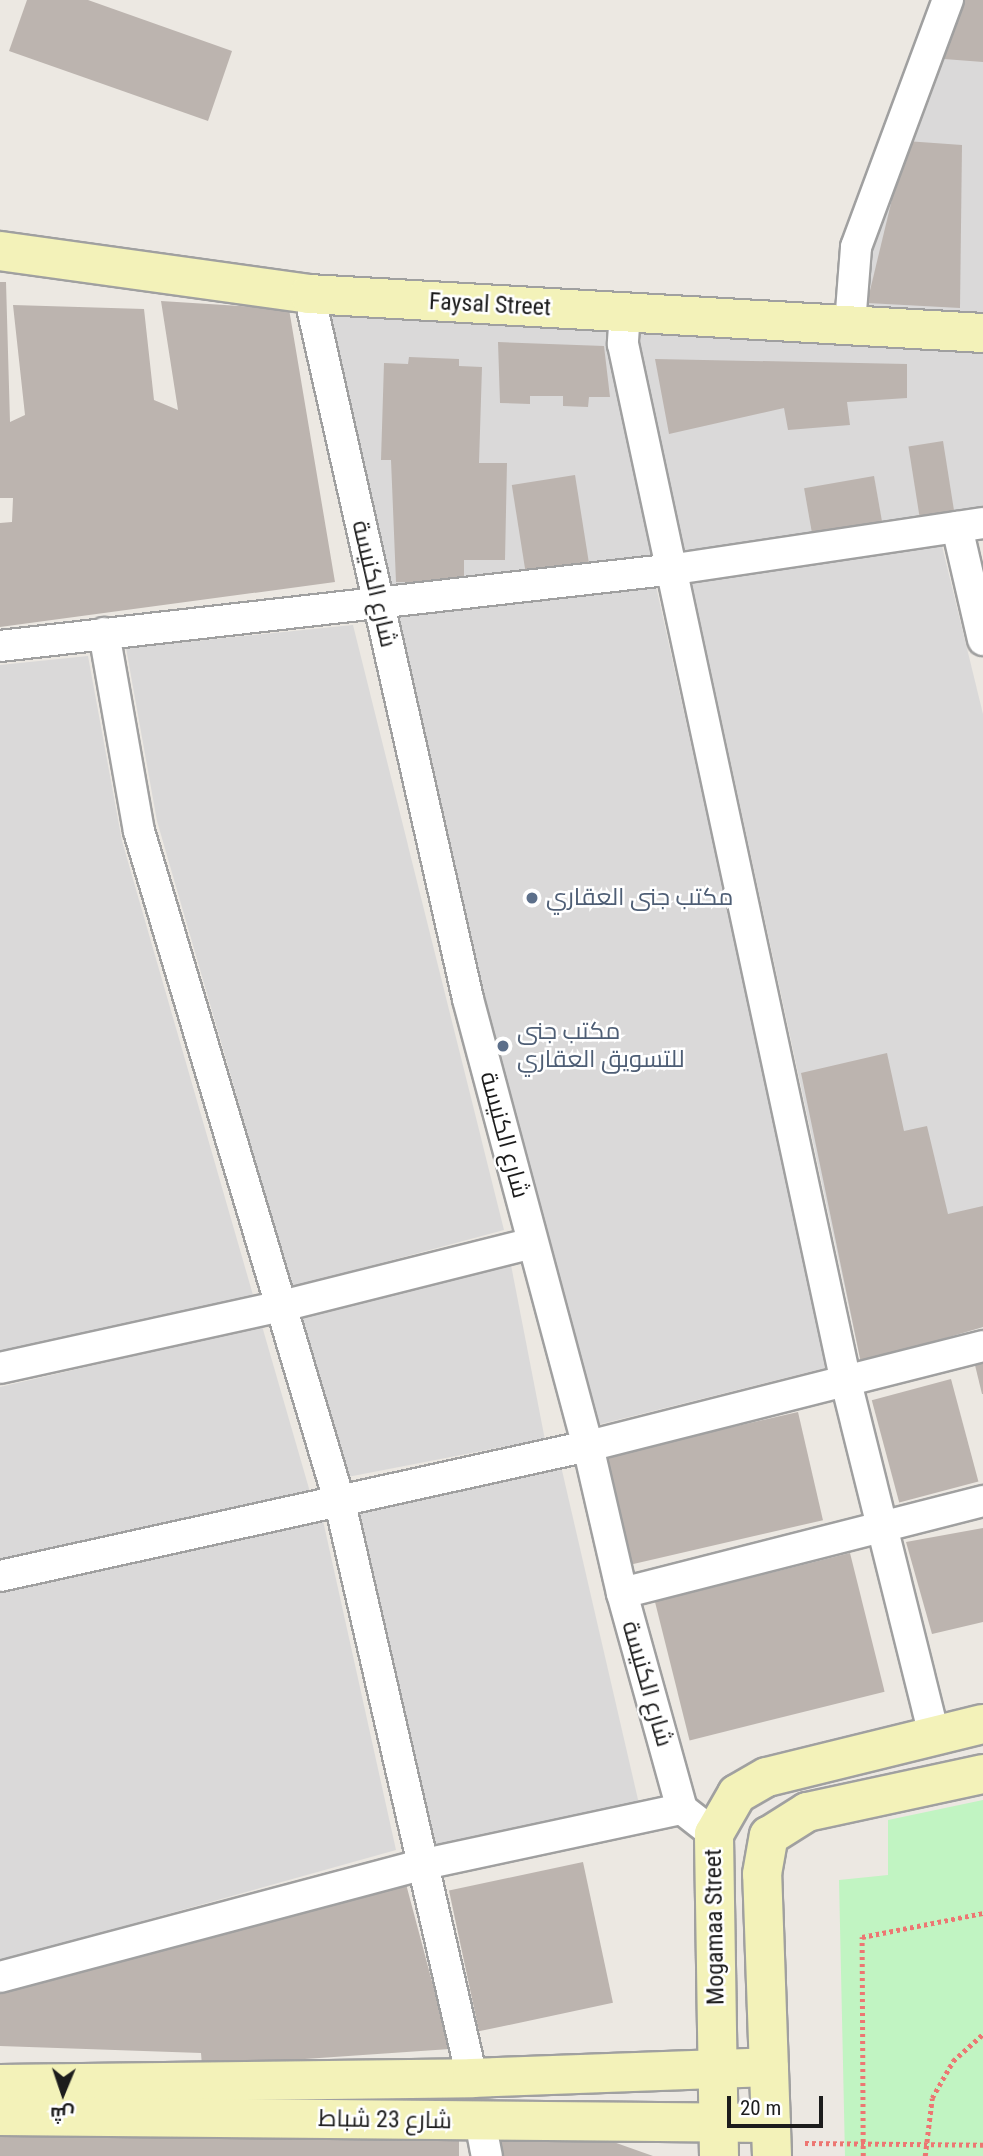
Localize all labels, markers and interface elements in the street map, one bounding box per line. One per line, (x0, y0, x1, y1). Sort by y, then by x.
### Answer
street label: Faysal Street (428, 287, 552, 323)
street label: شارع الكنيسة (345, 518, 403, 650)
place label: مكتب جنى العقاري (546, 884, 733, 912)
marker: مكتب جنى العقاري (524, 890, 540, 906)
place label: مكتب جنى للتسويق العقاري (517, 1018, 684, 1074)
marker: مكتب جنى للتسويق العقاري (495, 1038, 511, 1054)
street label: شارع الكنيسة (473, 1069, 535, 1201)
street label: شارع الكنيسة (615, 1618, 679, 1750)
street label: Mogamaa Street (699, 1849, 731, 2005)
north arrow (28, 2058, 98, 2128)
scale bar (731, 2082, 827, 2126)
text: 20 m (740, 2096, 781, 2120)
text: ش (50, 2103, 75, 2126)
street label: شارع 23 شباط (318, 2104, 452, 2136)

